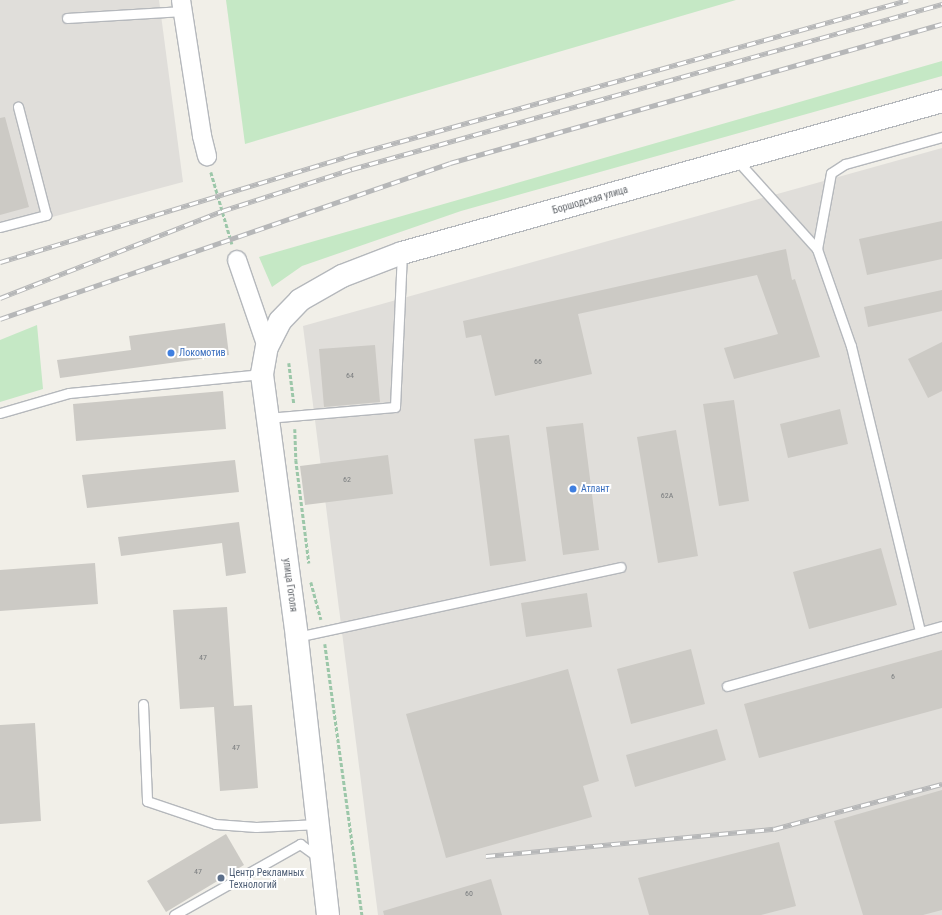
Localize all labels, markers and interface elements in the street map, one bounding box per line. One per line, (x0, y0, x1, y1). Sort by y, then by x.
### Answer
street label: Боршодская улица (551, 183, 629, 217)
place label: Локомотив (179, 347, 226, 359)
marker: Локомотив (166, 348, 176, 358)
house number: 66 (534, 357, 542, 367)
house number: 64 (346, 371, 354, 381)
house number: 62 (343, 475, 351, 485)
place label: Атлант (581, 483, 610, 495)
marker: Атлант (568, 484, 578, 494)
house number: 62А (661, 491, 673, 501)
street label: улица Гоголя (280, 557, 300, 613)
house number: 47 (199, 653, 207, 663)
house number: 6 (891, 672, 895, 682)
house number: 47 (232, 743, 240, 753)
place label: Центр Рекламных Технологий (229, 866, 304, 890)
house number: 47 (194, 867, 202, 877)
marker: Центр Рекламных Технологий (216, 873, 226, 883)
house number: 60 (465, 889, 473, 899)

